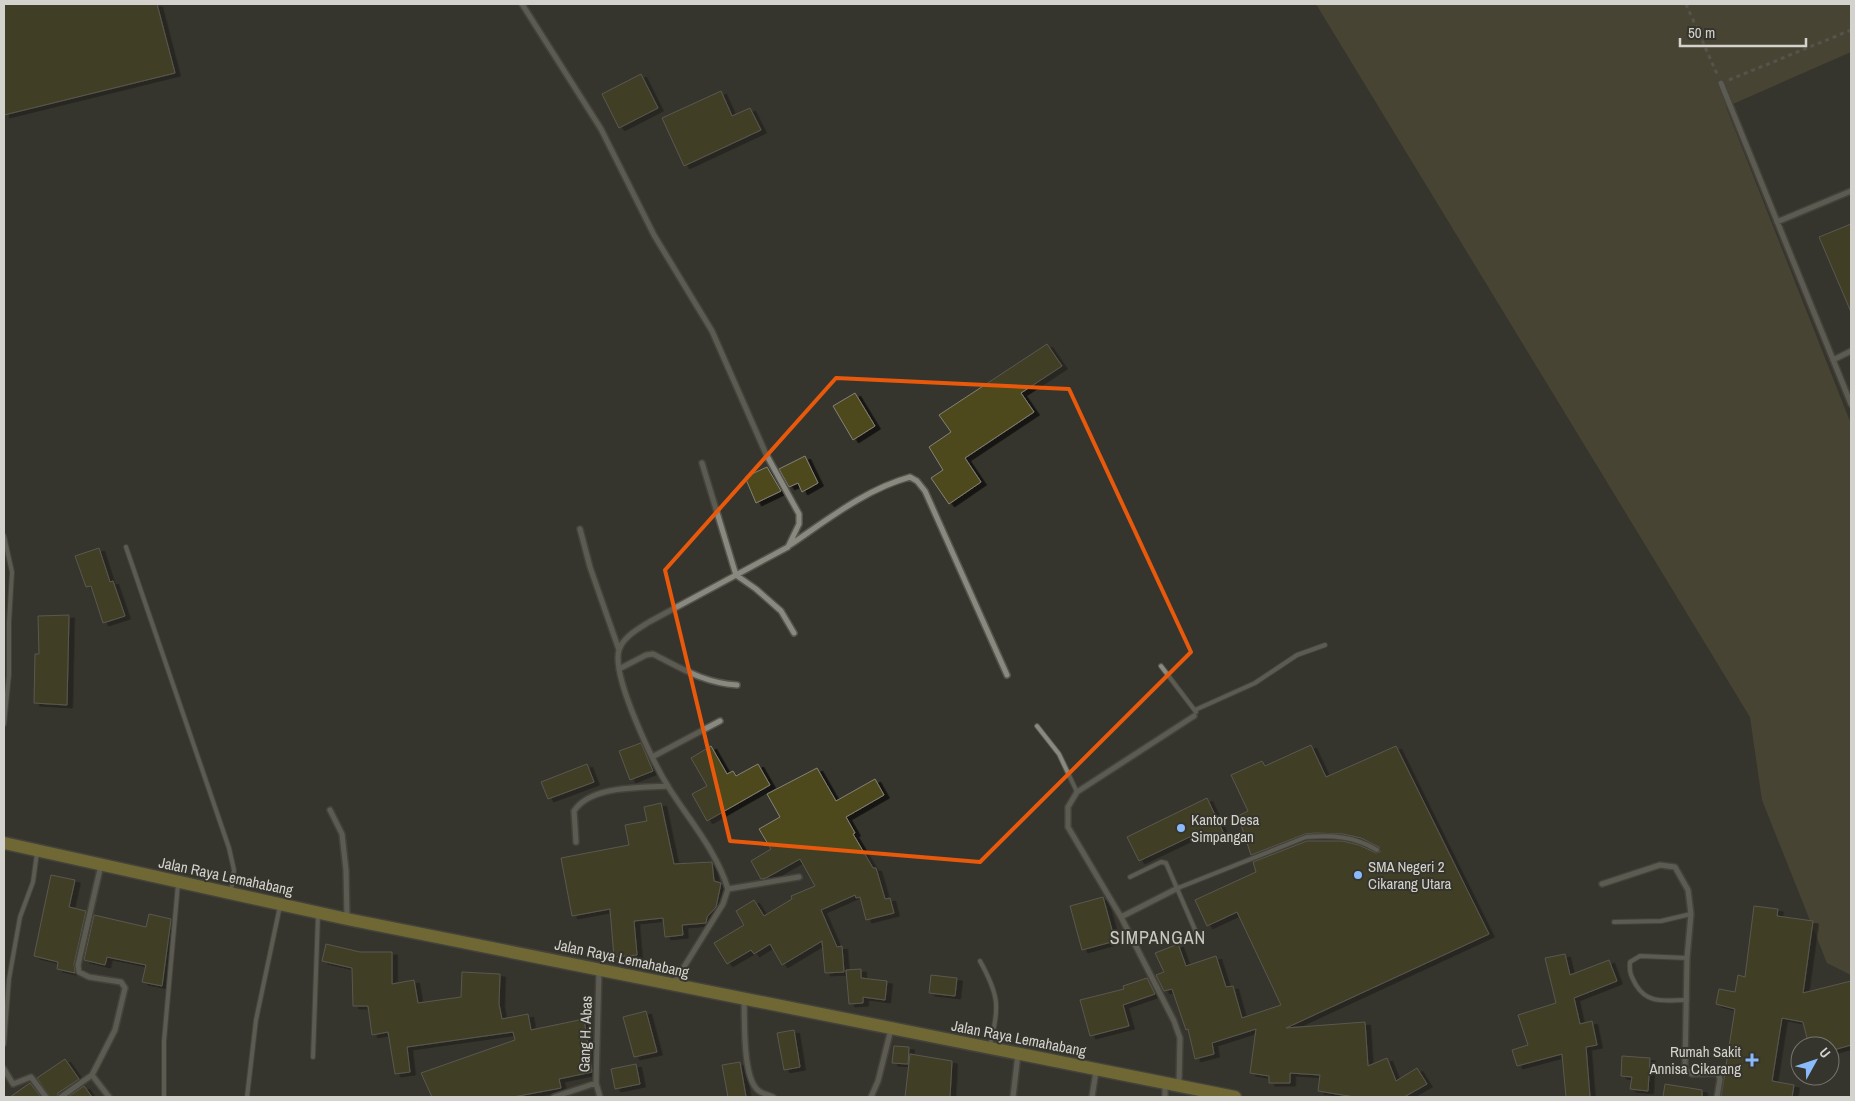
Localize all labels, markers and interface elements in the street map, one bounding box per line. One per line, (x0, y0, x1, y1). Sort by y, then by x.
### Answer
scale bar (1680, 15, 1806, 47)
text: 50 m (1688, 22, 1715, 43)
place label: Kantor Desa Simpangan (1191, 809, 1260, 847)
marker: Kantor Desa Simpangan (1175, 822, 1187, 834)
street label: Jalan Raya Lemahabang (157, 852, 295, 901)
place label: SMA Negeri 2 Cikarang Utara (1368, 856, 1452, 894)
marker: SMA Negeri 2 Cikarang Utara (1352, 869, 1364, 881)
district label: SIMPANGAN (1110, 925, 1206, 950)
street label: Jalan Raya Lemahabang (553, 934, 691, 983)
street label: Gang H. Abas (573, 995, 597, 1073)
street label: Jalan Raya Lemahabang (950, 1015, 1088, 1061)
north arrow (1790, 1036, 1840, 1086)
place label: Rumah Sakit Annisa Cikarang (1648, 1041, 1742, 1079)
text: U (1815, 1044, 1835, 1062)
marker: Rumah Sakit Annisa Cikarang (1745, 1053, 1759, 1067)

